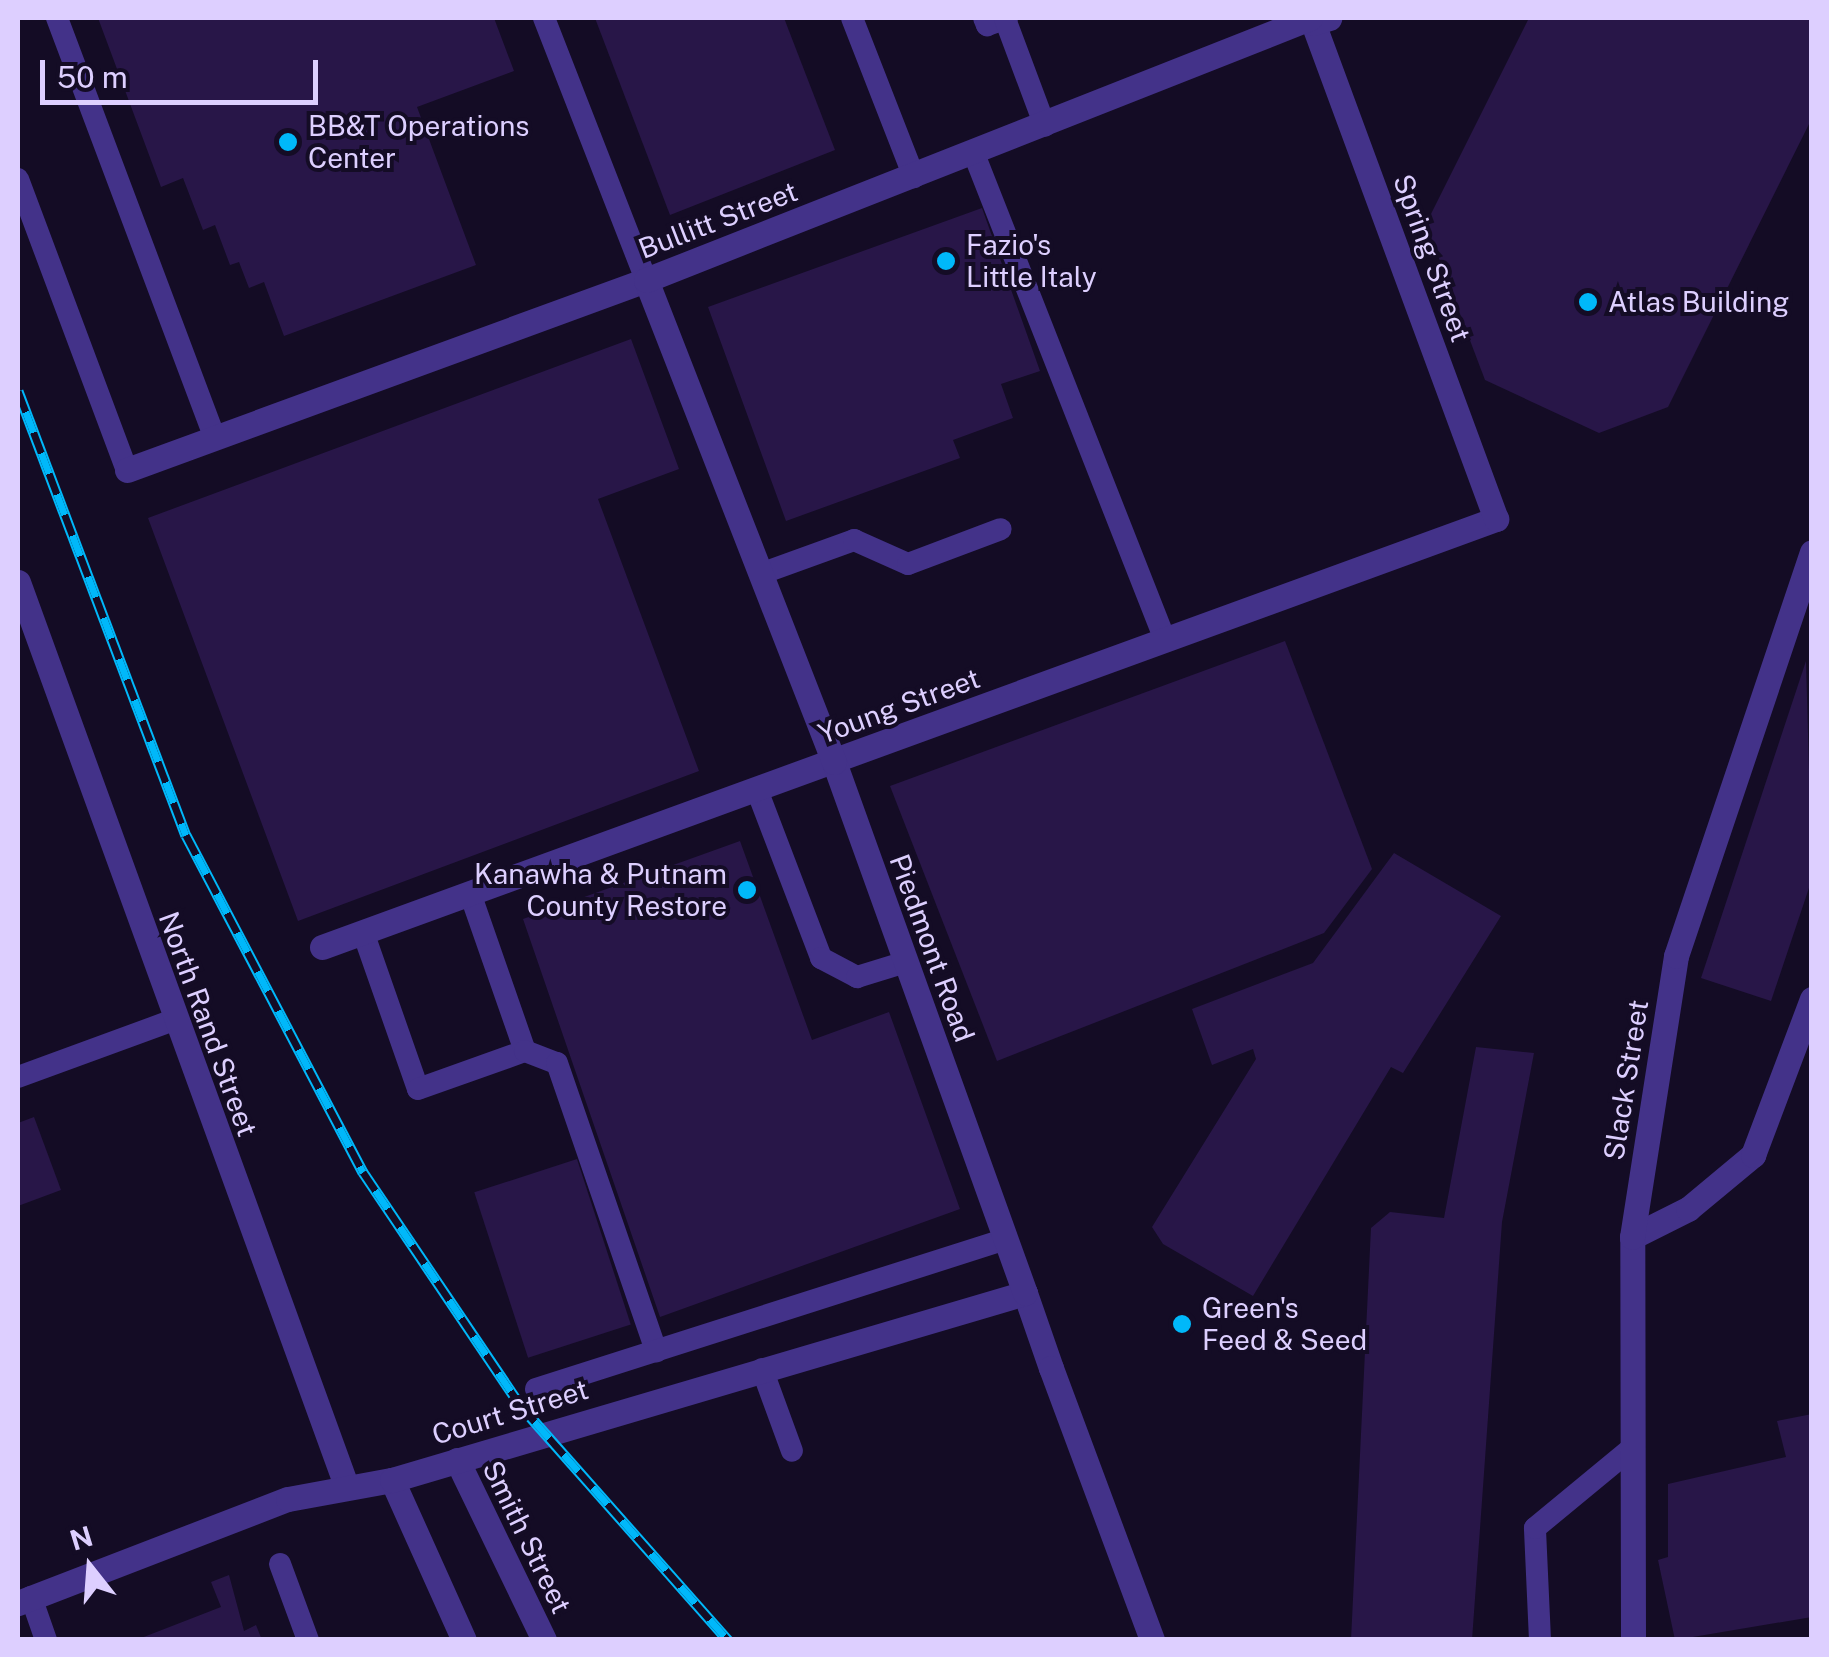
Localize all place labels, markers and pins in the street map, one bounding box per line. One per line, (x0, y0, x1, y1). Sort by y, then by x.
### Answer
place label: BB&T Operations Center (308, 109, 529, 175)
marker: BB&T Operations Center (277, 131, 299, 153)
place label: Fazio's Little Italy (966, 228, 1097, 294)
marker: Fazio's Little Italy (935, 250, 957, 272)
place label: Atlas Building (1608, 285, 1790, 319)
marker: Atlas Building (1577, 291, 1599, 313)
place label: Kanawha & Putnam County Restore (474, 857, 727, 923)
marker: Kanawha & Putnam County Restore (736, 879, 758, 901)
place label: Green's Feed & Seed (1202, 1291, 1367, 1357)
marker: Green's Feed & Seed (1171, 1313, 1193, 1335)

